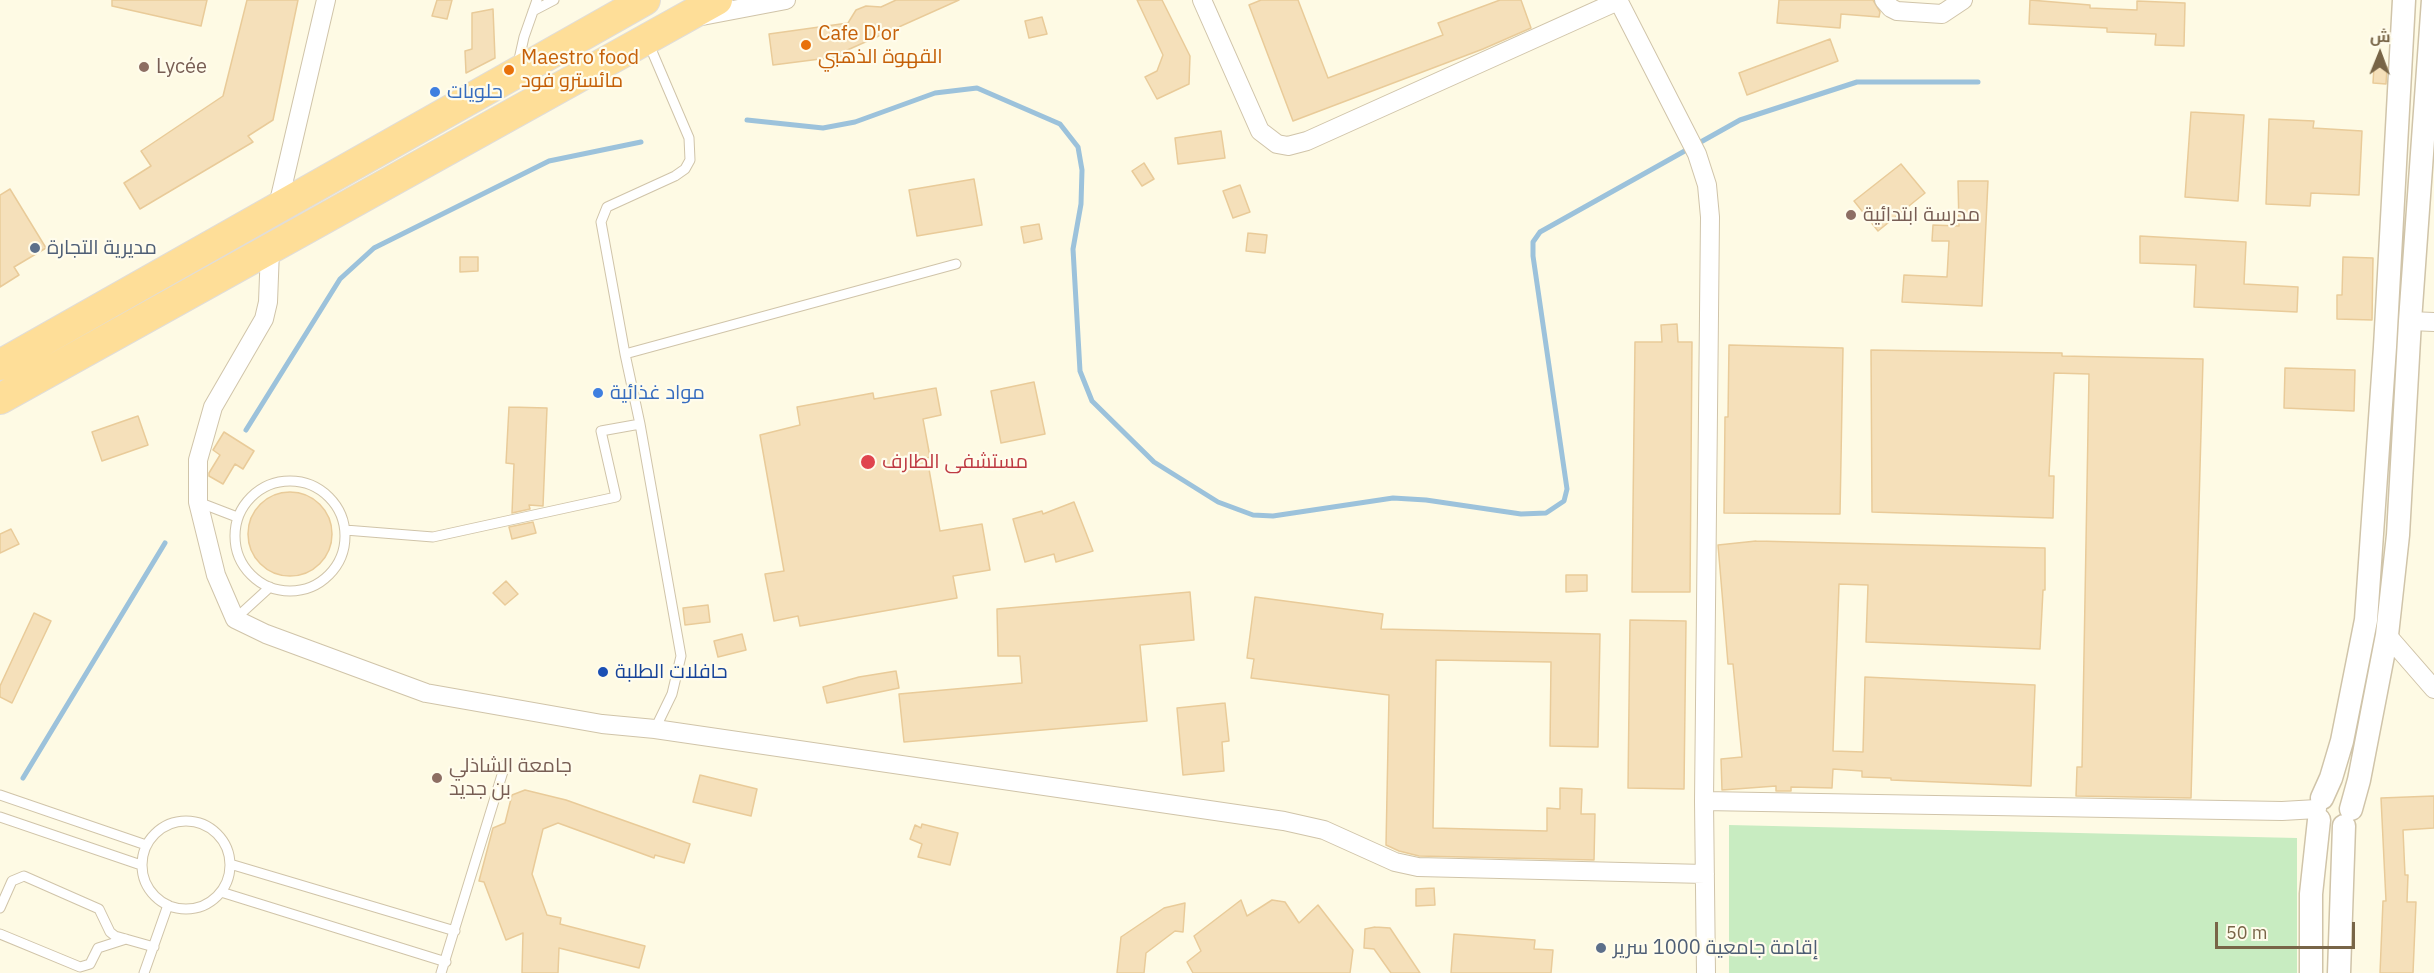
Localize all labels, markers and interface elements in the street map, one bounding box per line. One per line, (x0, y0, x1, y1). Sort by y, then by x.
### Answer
place label: Cafe D'or القهوة الذهبي (818, 22, 943, 69)
north arrow (2350, 24, 2410, 84)
text: ش (2370, 26, 2391, 46)
marker: Cafe D'or القهوة الذهبي (799, 38, 813, 52)
place label: Maestro food مائسترو فود (521, 46, 639, 93)
place label: Lycée (156, 55, 207, 79)
marker: Lycée (137, 60, 151, 74)
marker: Maestro food مائسترو فود (502, 63, 516, 77)
place label: حلويات (447, 80, 503, 104)
marker: حلويات (428, 85, 442, 99)
place label: مدرسة ابتدائية (1863, 203, 1980, 227)
marker: مدرسة ابتدائية (1844, 208, 1858, 222)
place label: مديرية التجارة (47, 236, 157, 260)
marker: مديرية التجارة (28, 241, 42, 255)
place label: مواد غذائية (610, 381, 705, 405)
marker: مواد غذائية (591, 386, 605, 400)
place label: مستشفى الطارف (882, 450, 1028, 474)
marker: مستشفى الطارف (859, 453, 877, 471)
place label: حافلات الطلبة (615, 660, 728, 684)
marker: حافلات الطلبة (596, 665, 610, 679)
place label: جامعة الشاذلي بن جديد (449, 754, 572, 801)
marker: جامعة الشاذلي بن جديد (430, 771, 444, 785)
scale bar (2218, 910, 2358, 948)
text: 50 m (2226, 921, 2268, 944)
place label: إقامة جامعية 1000 سرير (1613, 936, 1818, 960)
marker: إقامة جامعية 1000 سرير (1594, 941, 1608, 955)

